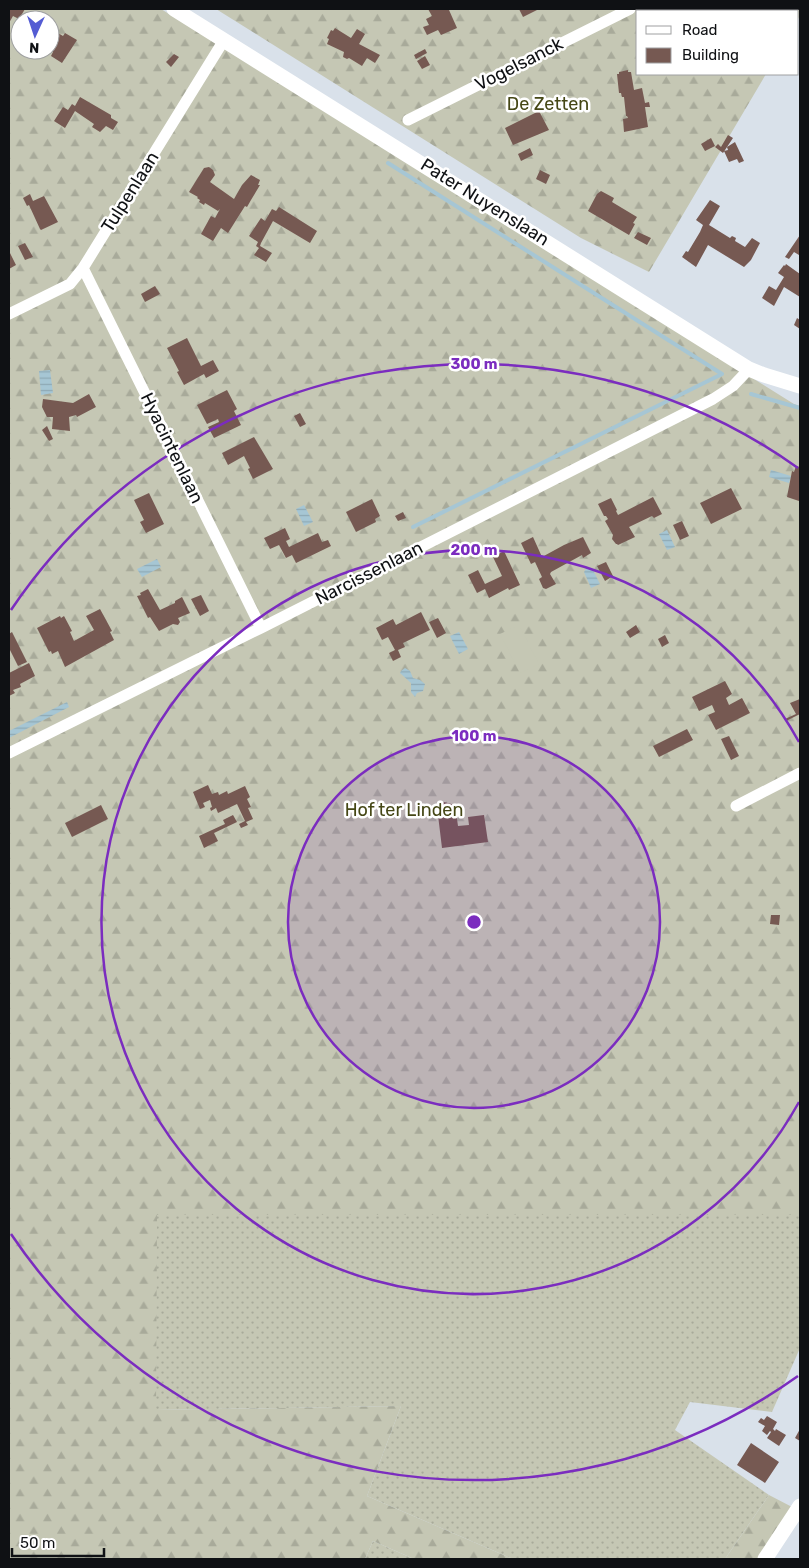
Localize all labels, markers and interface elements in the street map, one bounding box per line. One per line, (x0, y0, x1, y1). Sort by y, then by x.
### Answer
north arrow (10, 10, 60, 60)
legend (636, 10, 799, 75)
text: Road (682, 21, 718, 39)
street label: Vogelsanck (471, 32, 567, 96)
text: N (29, 39, 40, 56)
text: Building (682, 46, 739, 64)
park label: De Zetten (507, 93, 589, 115)
street label: Tulpenlaan (97, 148, 163, 236)
street label: Pater Nuyenslaan (417, 154, 553, 250)
text: 300 m (450, 355, 498, 373)
street label: Hyacintenlaan (136, 389, 208, 507)
street label: Narcissenlaan (311, 536, 427, 610)
text: 200 m (450, 541, 498, 559)
text: 100 m (452, 727, 496, 745)
park label: Hof ter Linden (345, 799, 463, 821)
centre of rings (465, 913, 483, 931)
scale bar (12, 1526, 105, 1558)
text: 50 m (20, 1534, 55, 1552)

